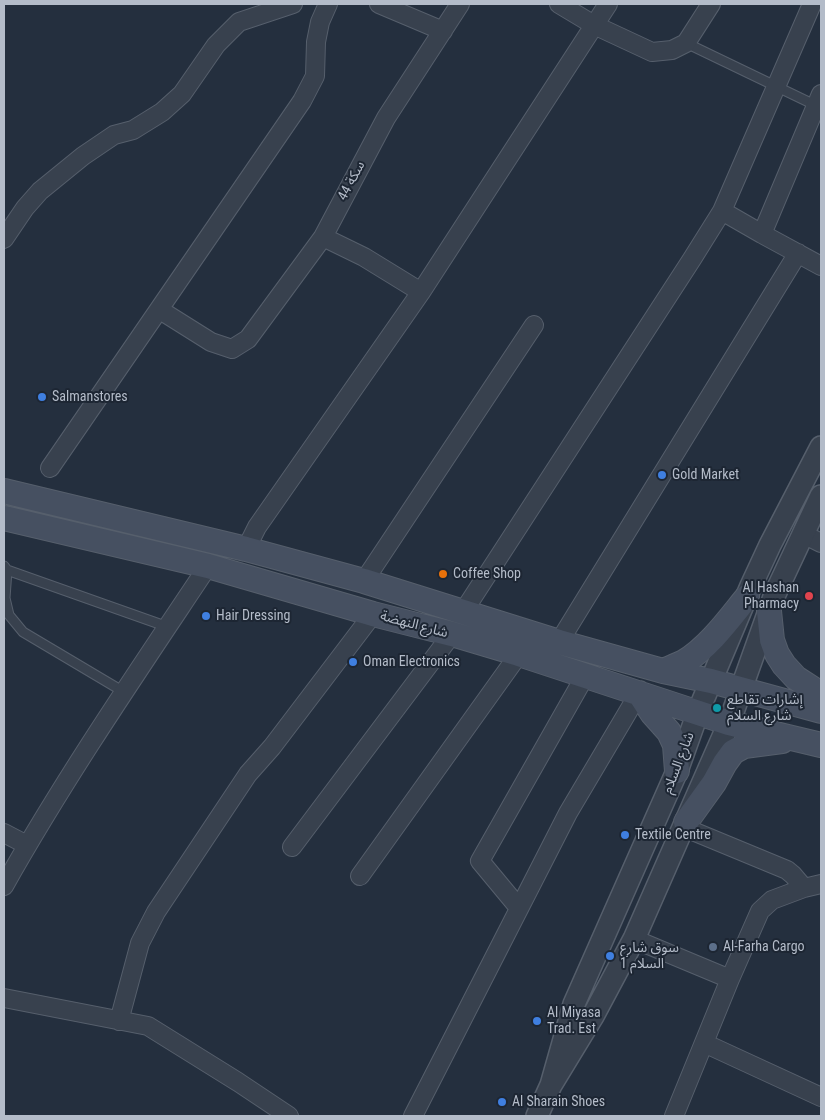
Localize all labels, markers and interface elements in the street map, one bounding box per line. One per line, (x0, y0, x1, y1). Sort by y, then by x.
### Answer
street label: سكة 44 (335, 159, 369, 203)
place label: Salmanstores (52, 389, 128, 405)
marker: Salmanstores (36, 391, 48, 403)
place label: Gold Market (672, 467, 739, 483)
marker: Gold Market (656, 469, 668, 481)
place label: Coffee Shop (453, 566, 521, 582)
marker: Coffee Shop (437, 568, 449, 580)
place label: Al Hashan Pharmacy (742, 580, 799, 612)
marker: Al Hashan Pharmacy (803, 590, 815, 602)
place label: Hair Dressing (216, 608, 290, 624)
street label: شارع النهضة (378, 608, 450, 642)
marker: Hair Dressing (200, 610, 212, 622)
place label: Oman Electronics (363, 654, 460, 670)
marker: Oman Electronics (347, 656, 359, 668)
place label: إشارات تقاطع شارع السلام (727, 692, 803, 724)
marker: إشارات تقاطع شارع السلام (711, 702, 723, 714)
street label: شارع السلام (660, 730, 698, 796)
place label: Textile Centre (635, 827, 711, 843)
marker: Textile Centre (619, 829, 631, 841)
place label: Al-Farha Cargo (723, 939, 805, 955)
place label: سوق شارع السلام 1 (620, 940, 679, 972)
marker: Al-Farha Cargo (707, 941, 719, 953)
marker: سوق شارع السلام 1 (604, 950, 616, 962)
place label: Al Miyasa Trad. Est (547, 1005, 601, 1038)
marker: Al Miyasa Trad. Est (531, 1015, 543, 1027)
place label: Al Sharain Shoes (512, 1094, 605, 1110)
marker: Al Sharain Shoes (496, 1096, 508, 1108)

